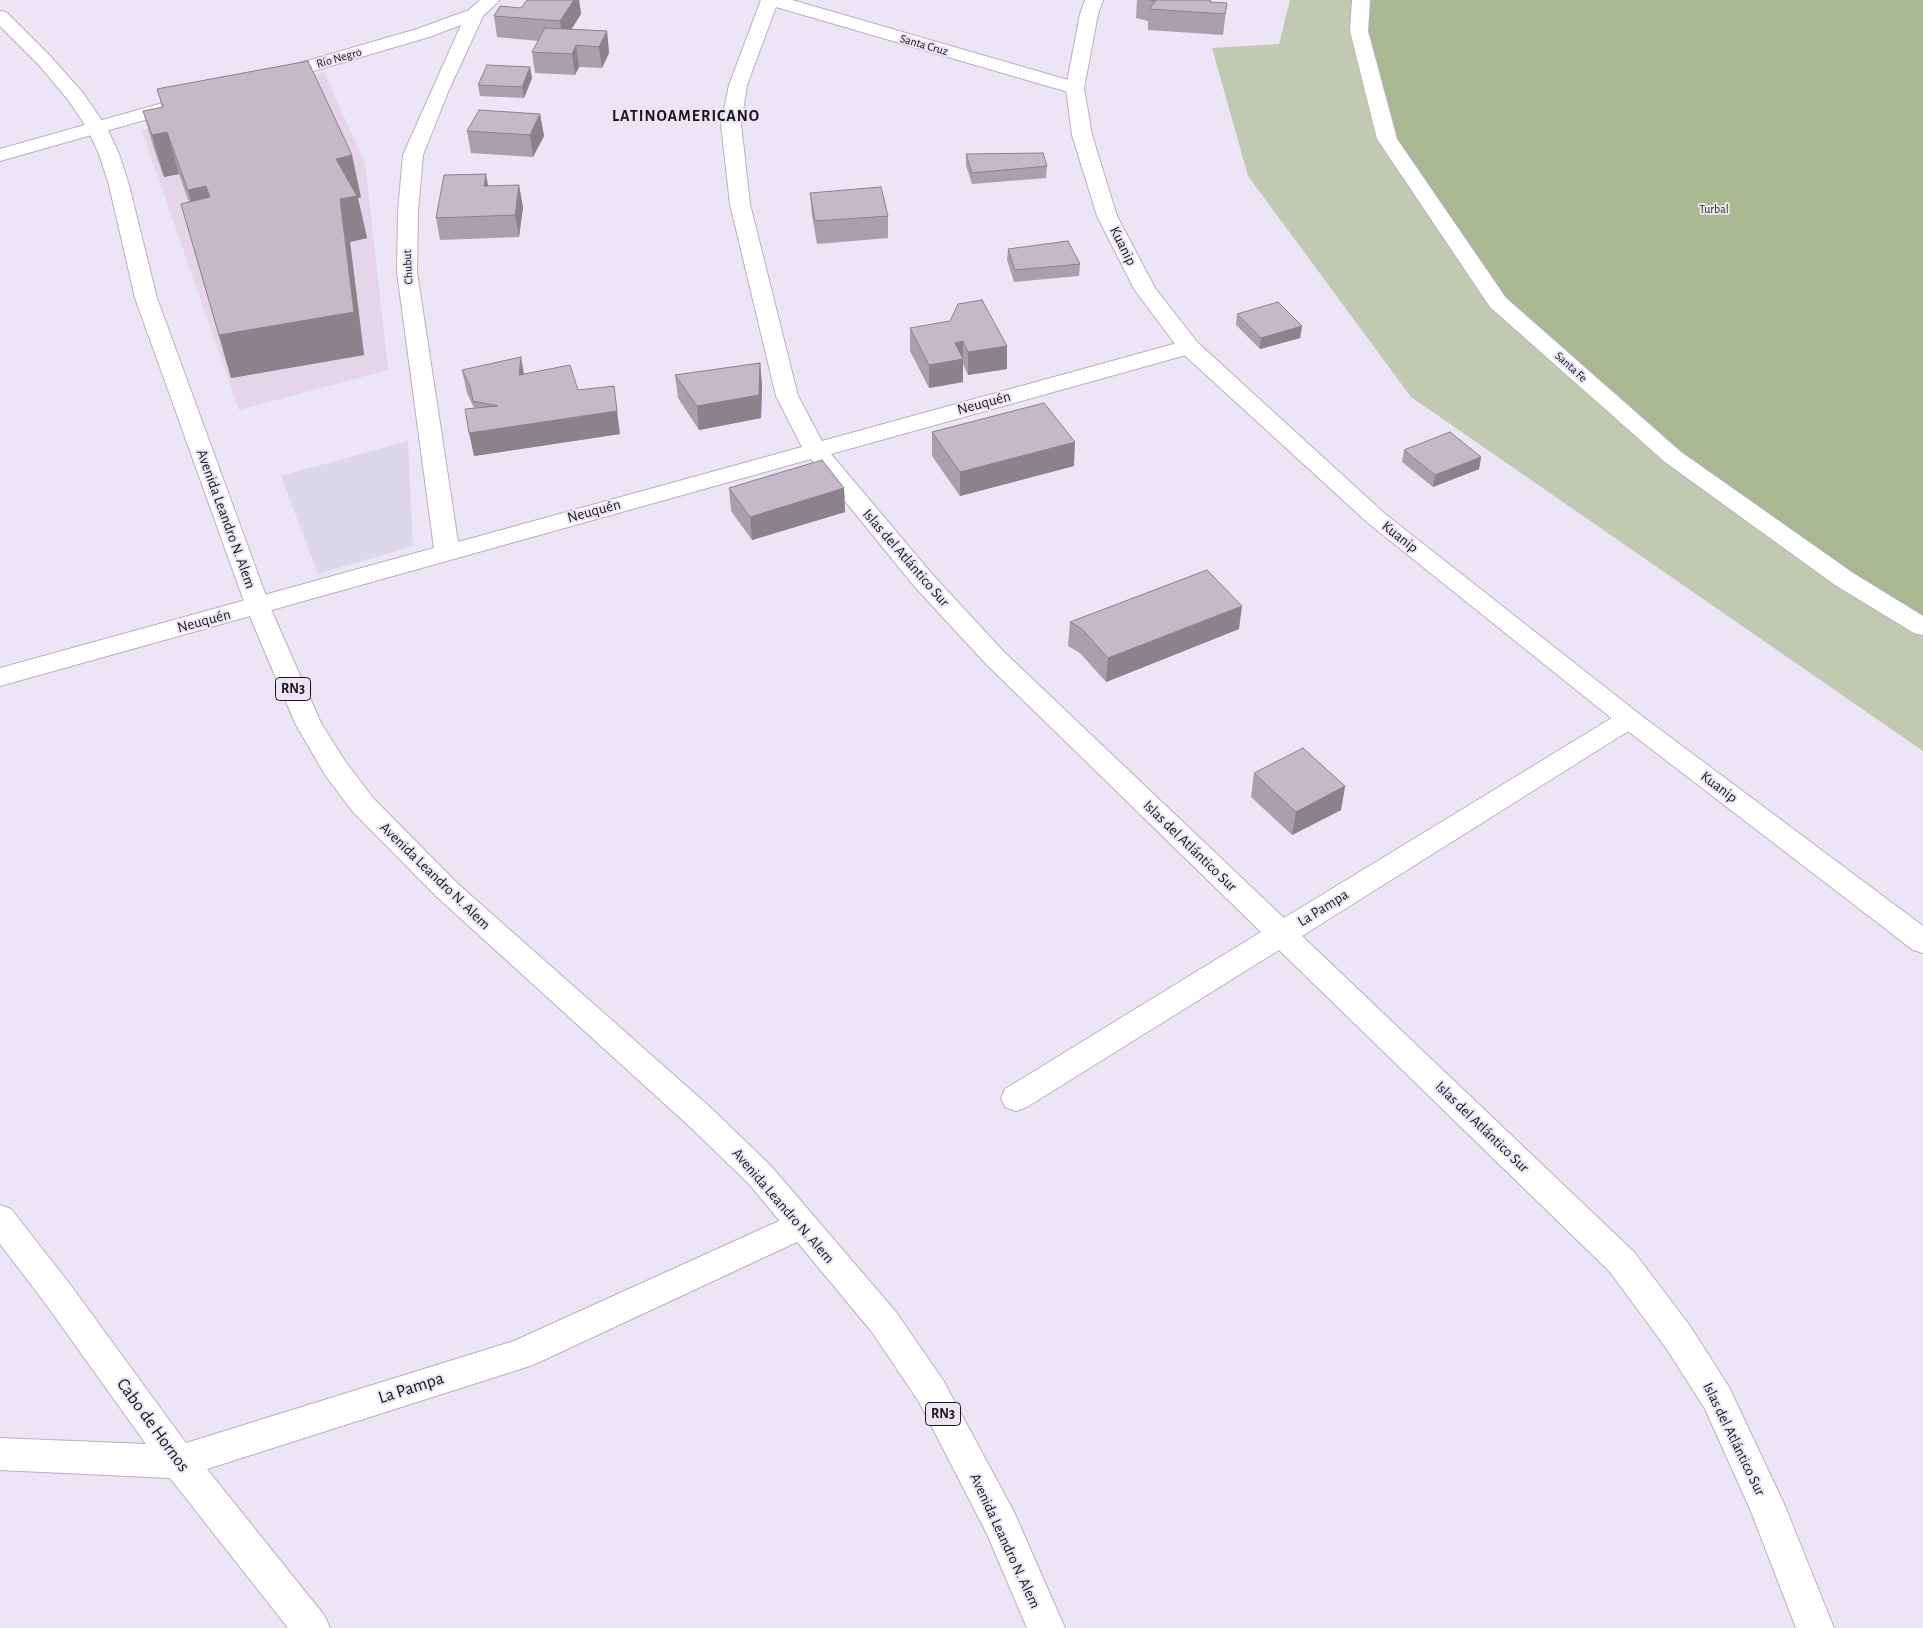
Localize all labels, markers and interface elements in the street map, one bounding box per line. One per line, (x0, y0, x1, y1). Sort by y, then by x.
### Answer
street label: Santa Cruz (898, 31, 950, 59)
street label: Río Negro (315, 45, 363, 71)
district label: LATINOAMERICANO (610, 106, 762, 126)
park label: Turbal (1699, 202, 1729, 216)
street label: Kuanip (1106, 223, 1140, 269)
street label: Chubut (400, 249, 416, 285)
street label: Santa Fe (1552, 349, 1590, 385)
street label: Neuquén (955, 387, 1013, 419)
street label: Avenida Leandro N. Alem (192, 447, 260, 591)
street label: Neuquén (565, 495, 623, 527)
street label: Islas del Atlántico Sur (859, 505, 953, 611)
street label: Kuanip (1378, 517, 1422, 557)
street label: Neuquén (175, 605, 233, 637)
road number: RN3 (276, 678, 310, 701)
street label: Kuanip (1697, 767, 1741, 807)
street label: Islas del Atlántico Sur (1139, 797, 1241, 895)
street label: Avenida Leandro N. Alem (376, 819, 494, 933)
street label: La Pampa (1294, 885, 1352, 931)
street label: Islas del Atlántico Sur (1431, 1078, 1533, 1176)
street label: Avenida Leandro N. Alem (728, 1145, 838, 1267)
street label: La Pampa (375, 1367, 447, 1409)
street label: Cabo de Hornos (112, 1374, 194, 1476)
street label: Islas del Atlántico Sur (1699, 1379, 1769, 1499)
road number: RN3 (926, 1402, 960, 1426)
street label: Avenida Leandro N. Alem (966, 1471, 1044, 1611)

